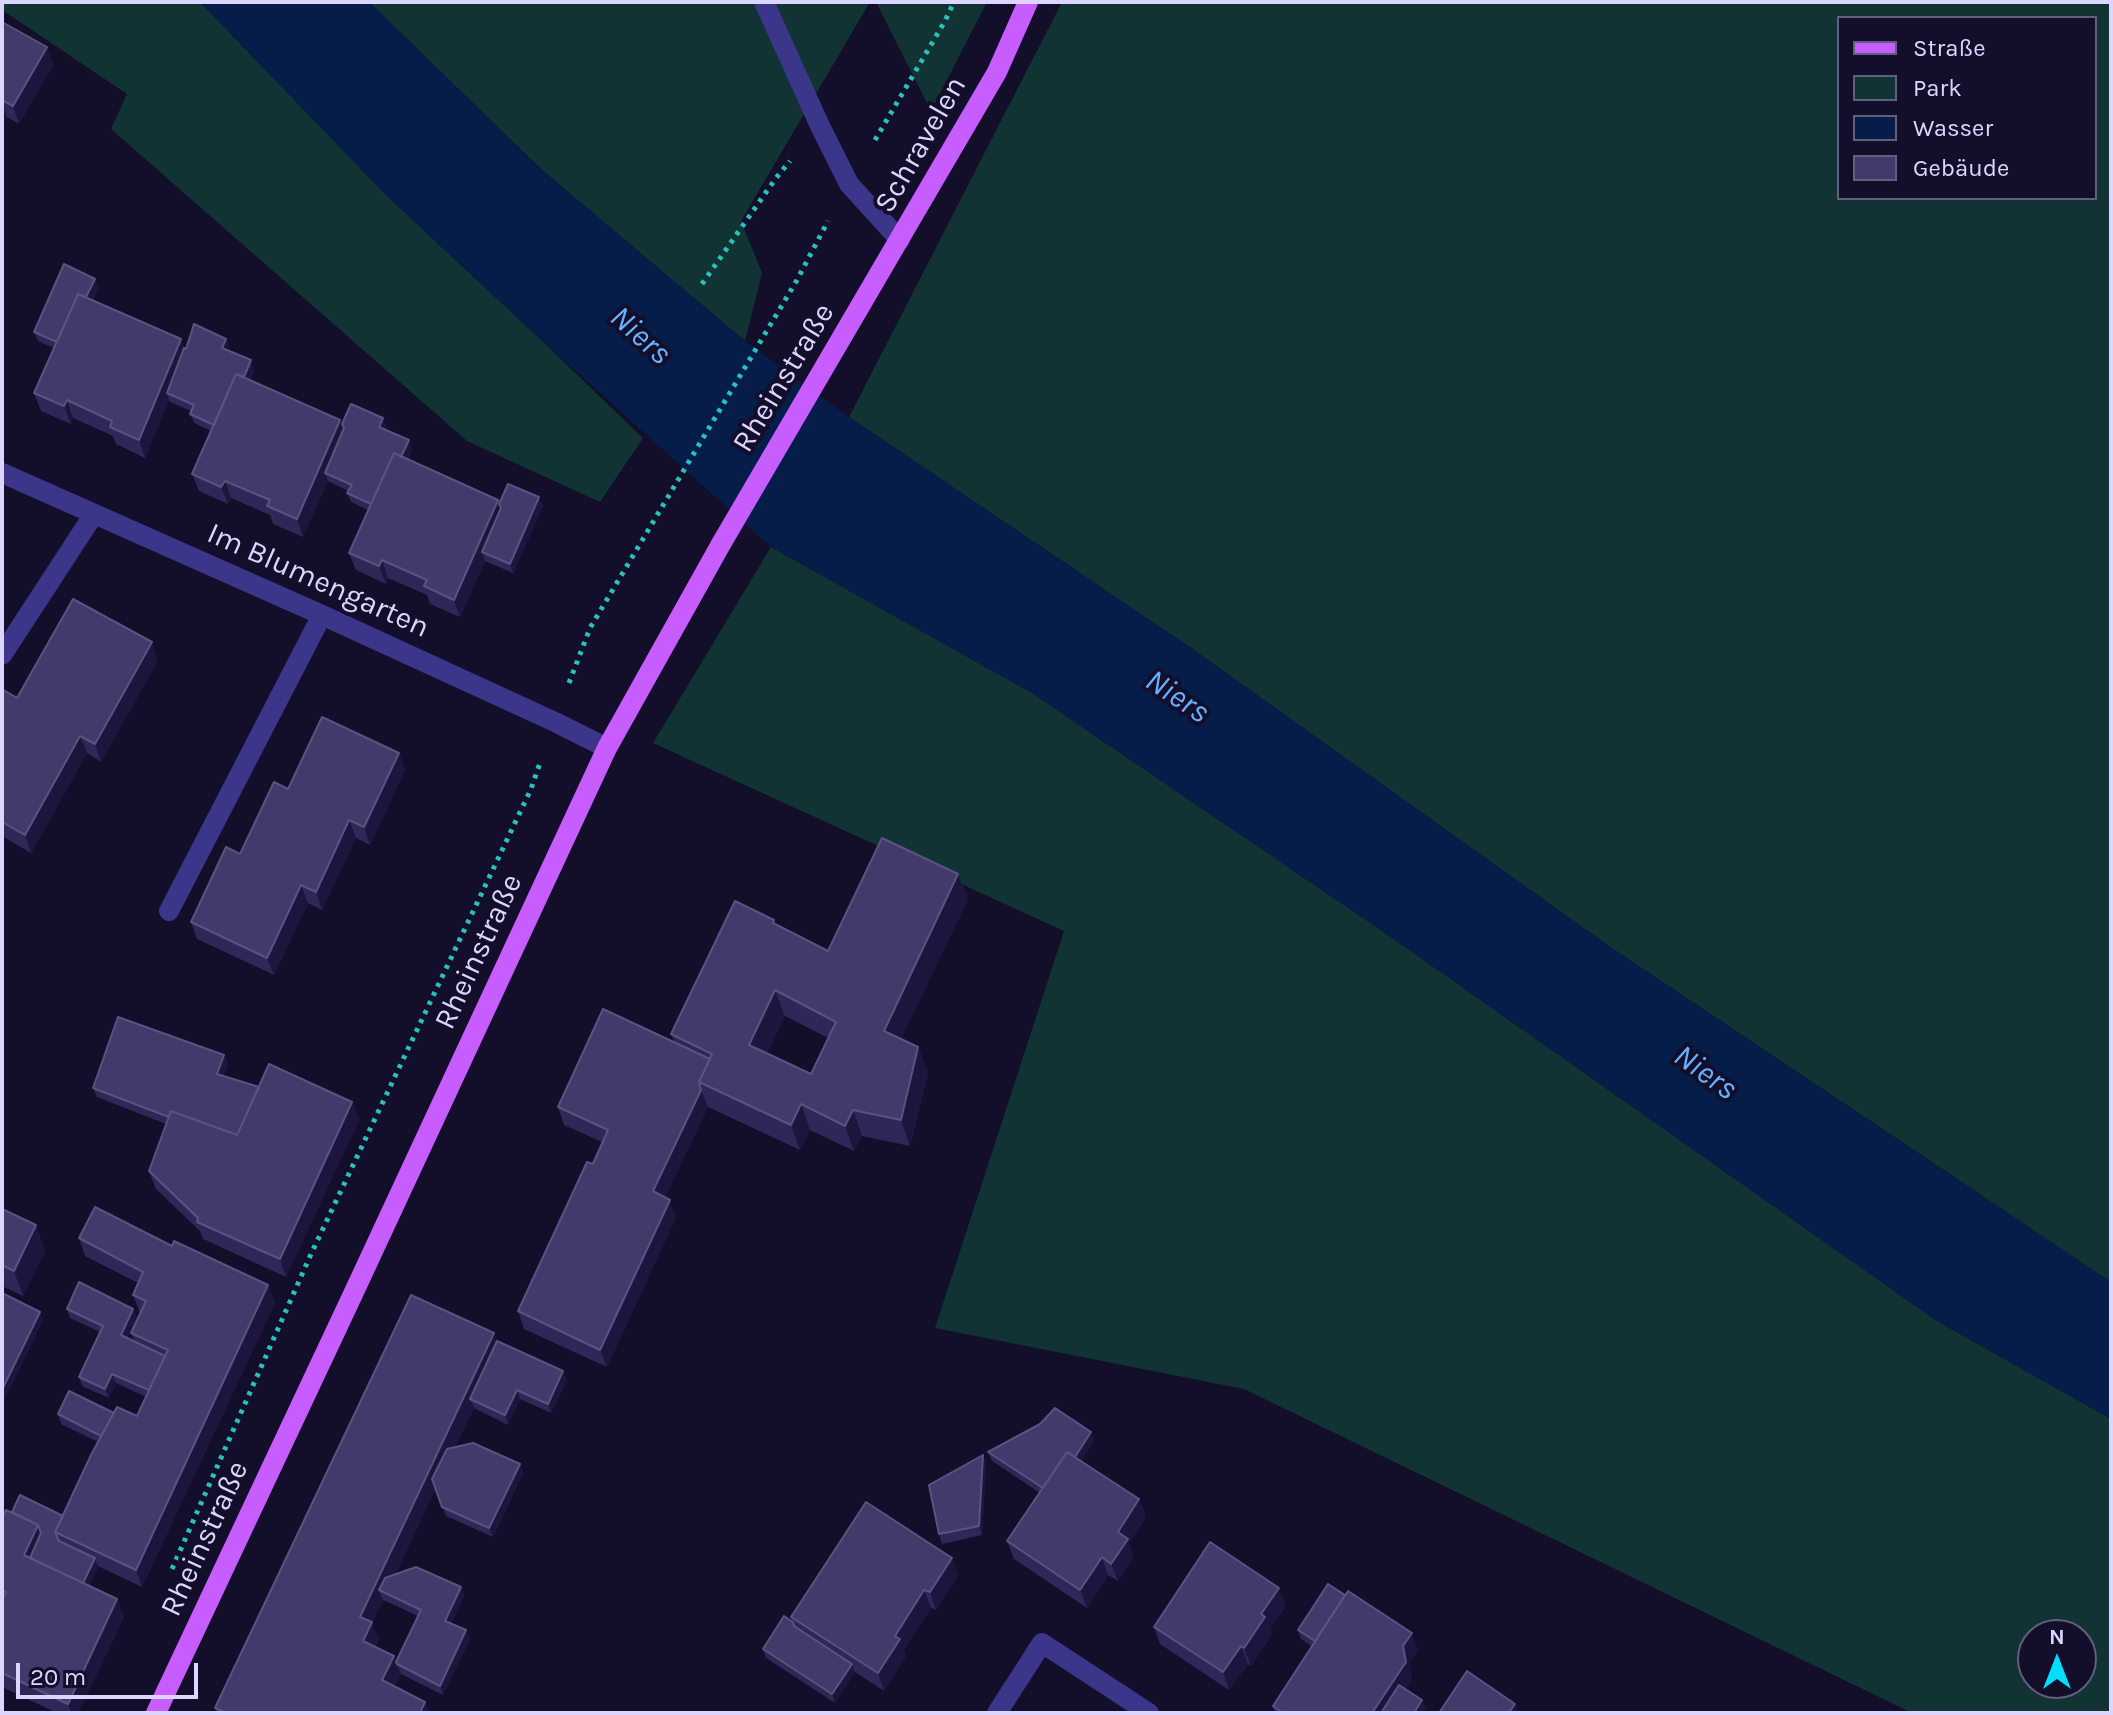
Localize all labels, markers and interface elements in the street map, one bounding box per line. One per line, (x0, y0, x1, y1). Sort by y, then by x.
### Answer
legend (1837, 16, 2097, 200)
text: Straße (1913, 34, 1985, 62)
street label: Schravelen (868, 70, 974, 220)
text: Park (1913, 74, 1962, 102)
text: Wasser (1913, 114, 1993, 142)
text: Gebäude (1913, 154, 2009, 182)
street label: Rheinstraße (726, 297, 842, 459)
water label: Niers (601, 299, 679, 373)
street label: Im Blumengarten (201, 516, 435, 646)
water label: Niers (1138, 662, 1216, 732)
street label: Rheinstraße (427, 869, 531, 1035)
water label: Niers (1666, 1037, 1744, 1109)
street label: Rheinstraße (153, 1456, 257, 1622)
north arrow (2017, 1619, 2097, 1699)
text: N (2049, 1624, 2065, 1650)
scale bar (20, 1647, 202, 1697)
text: 20 m (30, 1663, 86, 1691)

